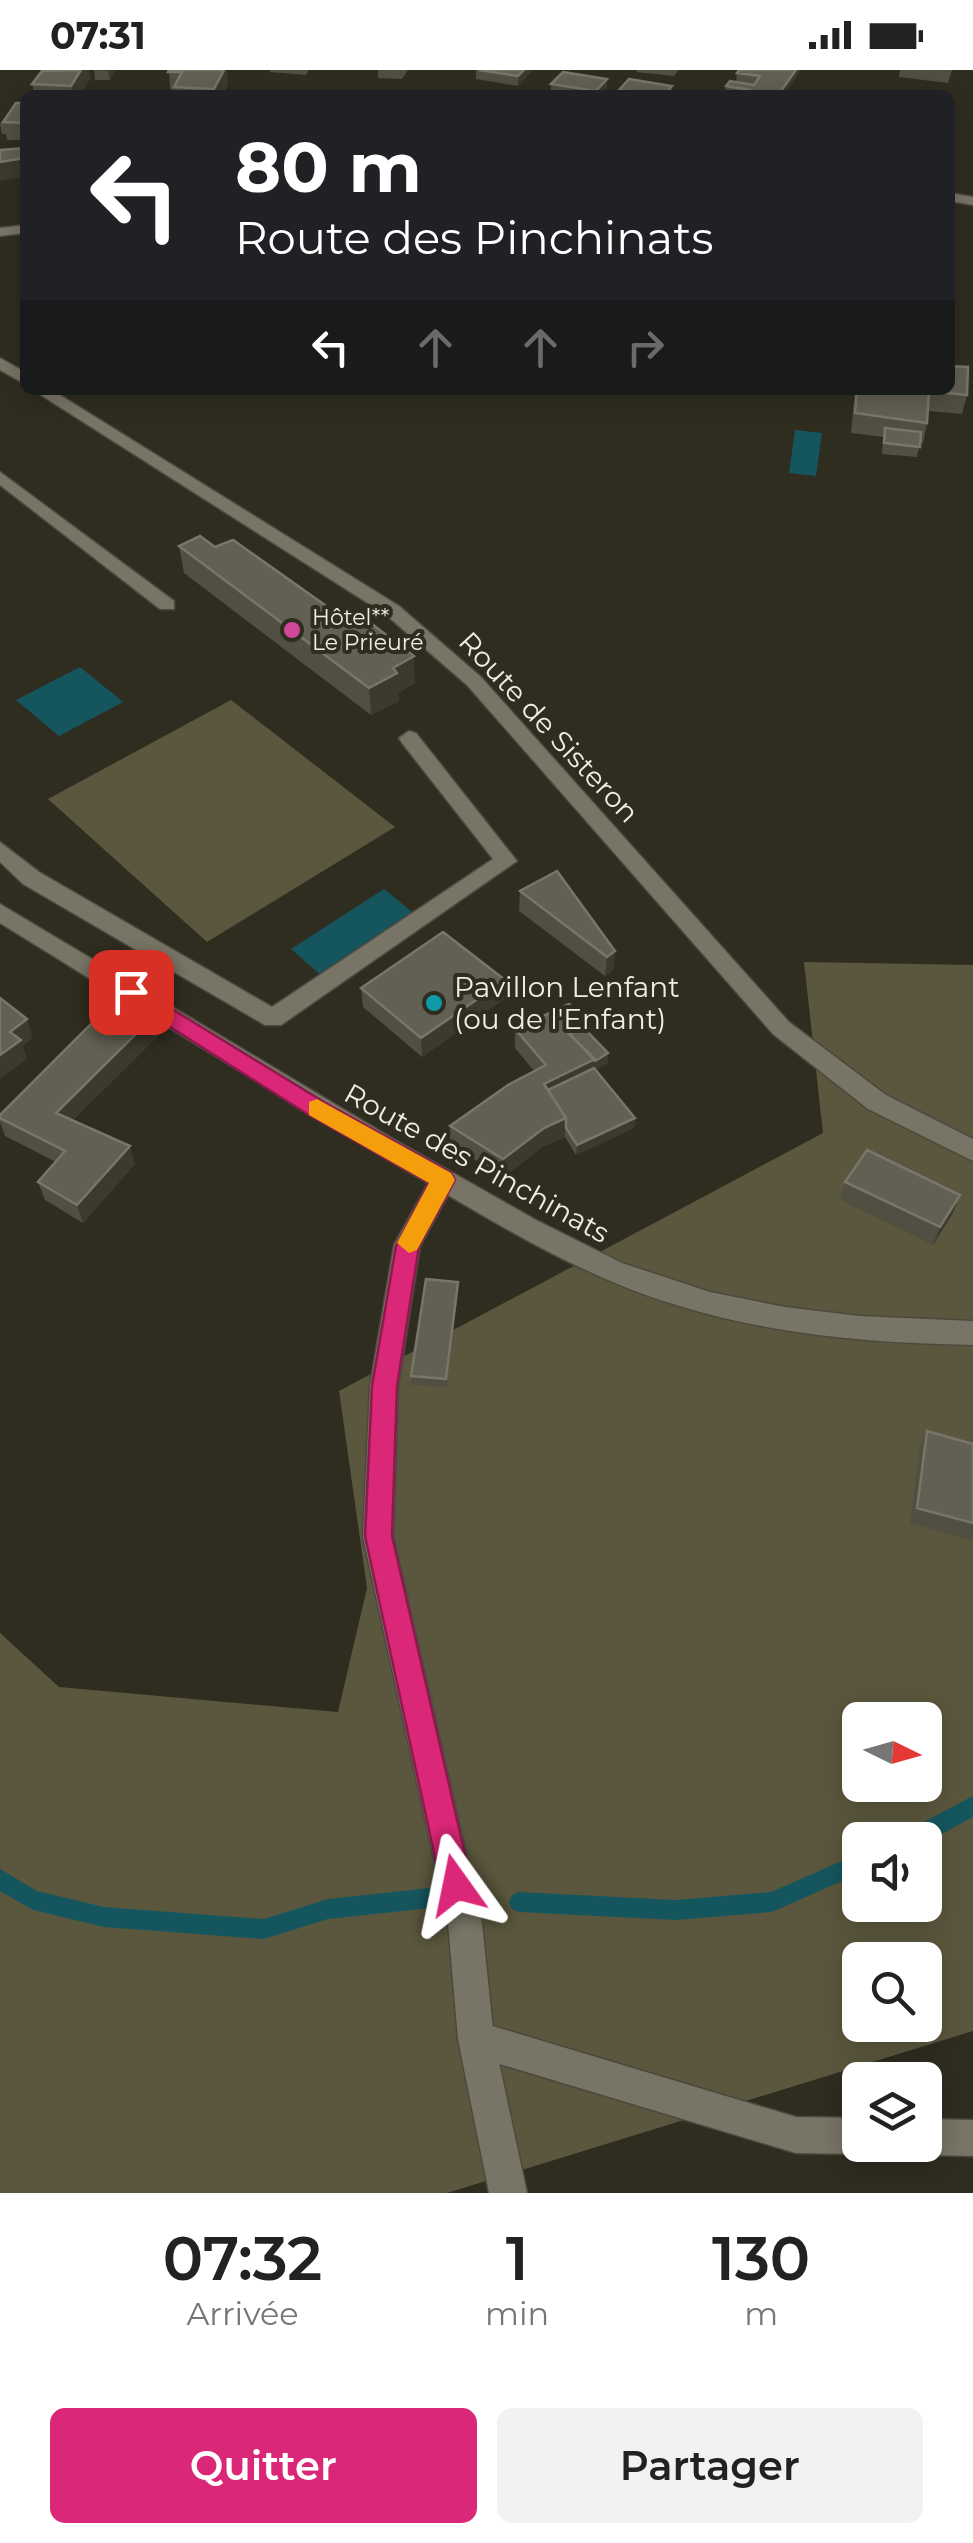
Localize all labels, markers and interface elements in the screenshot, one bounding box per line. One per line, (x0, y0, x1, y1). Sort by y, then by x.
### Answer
text: 07:31 (50, 12, 146, 59)
text: 80 m (235, 124, 422, 210)
icon: left (70, 130, 200, 260)
text: Route des Pinchinats (235, 210, 713, 265)
icon: left (303, 320, 358, 375)
icon: ahead (408, 320, 463, 375)
icon: ahead (513, 320, 568, 375)
icon: right (618, 320, 673, 375)
place label: Hôtel** Le Prieuré (312, 604, 424, 656)
marker: Hôtel** Le Prieuré (281, 619, 303, 641)
street label: Route de Sisteron (452, 625, 646, 829)
pin (89, 950, 174, 1035)
icon: arrive (104, 965, 159, 1020)
place label: Pavillon Lenfant (ou de l'Enfant) (454, 970, 680, 1036)
marker: Pavillon Lenfant (ou de l'Enfant) (423, 992, 445, 1014)
street label: Route des Pinchinats (339, 1076, 615, 1250)
north arrow (842, 1702, 942, 1802)
map controls (842, 1702, 942, 2162)
button: sound (842, 1822, 942, 1922)
position arrow (404, 1833, 508, 1937)
button: search (842, 1942, 942, 2042)
button: layers (842, 2062, 942, 2162)
text: 07:32 (163, 2222, 322, 2295)
text: 1 (506, 2222, 529, 2295)
text: 130 (712, 2222, 810, 2295)
text: Arrivée (186, 2294, 299, 2333)
text: min (485, 2294, 549, 2333)
text: m (744, 2294, 778, 2333)
button: Quitter (50, 2408, 477, 2523)
button: Partager (497, 2408, 923, 2523)

